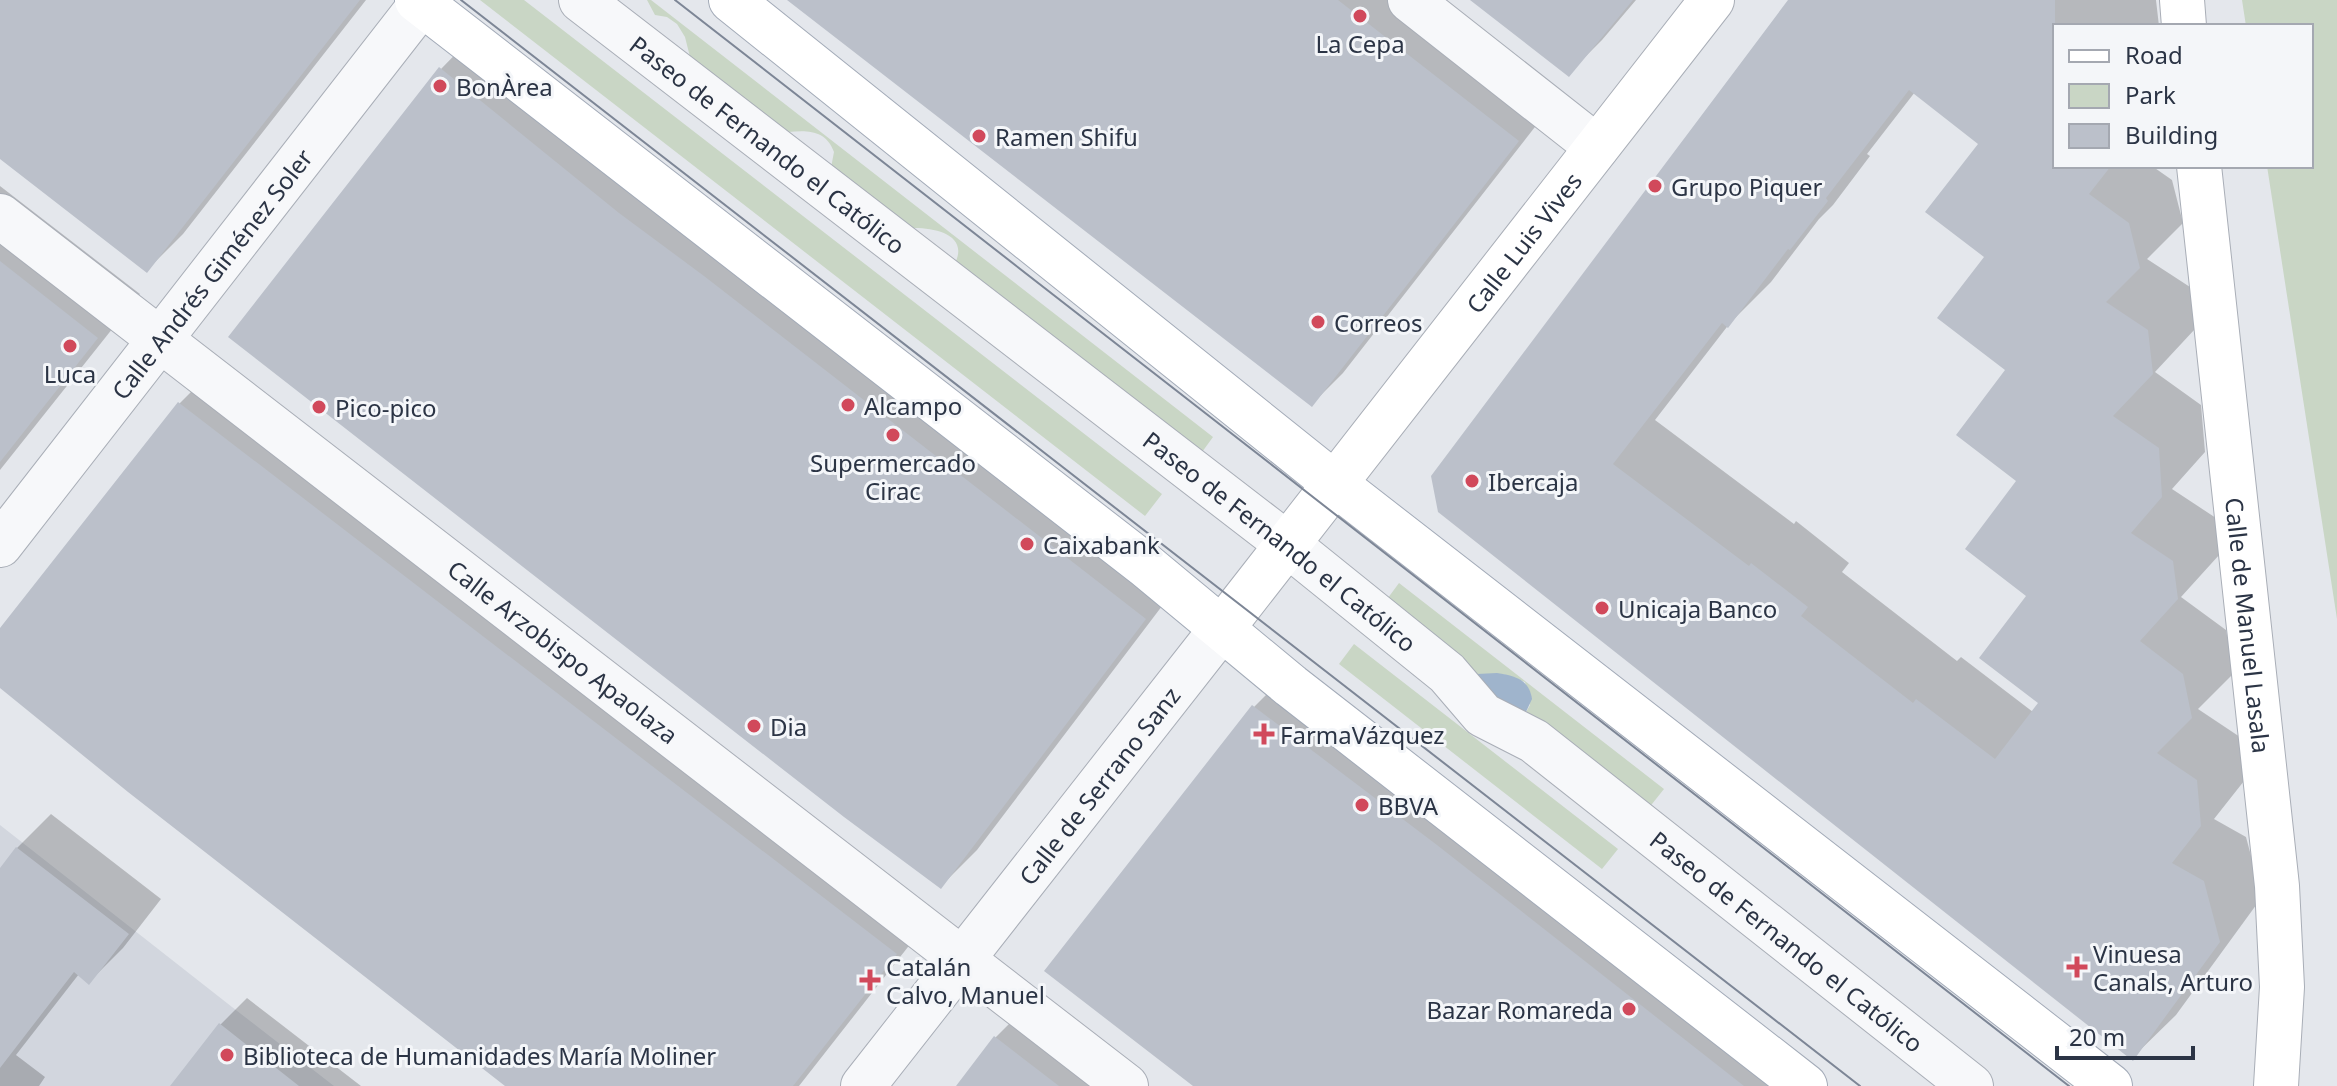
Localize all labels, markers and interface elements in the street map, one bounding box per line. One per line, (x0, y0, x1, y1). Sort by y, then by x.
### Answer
marker: La Cepa (1351, 7, 1369, 25)
legend (2053, 24, 2313, 168)
street label: Paseo de Fernando el Católico (623, 27, 912, 261)
place label: La Cepa (1315, 27, 1405, 60)
text: Road (2125, 38, 2183, 71)
place label: BonÀrea (456, 70, 553, 103)
marker: BonÀrea (431, 77, 449, 95)
text: Park (2125, 78, 2176, 111)
text: Building (2125, 118, 2218, 151)
place label: Ramen Shifu (995, 120, 1138, 153)
marker: Ramen Shifu (970, 127, 988, 145)
street label: Calle Andrés Giménez Soler (103, 141, 319, 406)
street label: Calle Luis Vives (1458, 165, 1588, 319)
place label: Grupo Piquer (1671, 170, 1823, 203)
marker: Grupo Piquer (1646, 177, 1664, 195)
place label: Correos (1334, 306, 1423, 339)
marker: Correos (1309, 313, 1327, 331)
marker: Luca (61, 337, 79, 355)
place label: Luca (44, 357, 96, 390)
place label: Alcampo (864, 389, 962, 422)
place label: Pico-pico (335, 391, 436, 424)
marker: Alcampo (839, 396, 857, 414)
marker: Pico-pico (310, 398, 328, 416)
street label: Paseo de Fernando el Católico (1137, 423, 1424, 659)
marker: Supermercado Cirac (884, 426, 902, 444)
place label: Supermercado Cirac (810, 446, 976, 507)
place label: Ibercaja (1488, 465, 1579, 498)
marker: Ibercaja (1463, 472, 1481, 490)
street label: Calle de Manuel Lasala (2219, 496, 2279, 755)
place label: Caixabank (1043, 528, 1160, 561)
marker: Caixabank (1018, 535, 1036, 553)
street label: Calle Arzobispo Apaolaza (442, 552, 685, 751)
place label: Unicaja Banco (1618, 592, 1777, 625)
marker: Unicaja Banco (1593, 599, 1611, 617)
street label: Calle de Serrano Sanz (1011, 679, 1187, 891)
place label: Dia (770, 710, 807, 743)
marker: Dia (745, 717, 763, 735)
place label: FarmaVázquez (1280, 718, 1445, 751)
marker: FarmaVázquez (1255, 725, 1273, 743)
place label: BBVA (1378, 789, 1439, 822)
marker: BBVA (1353, 796, 1371, 814)
street label: Paseo de Fernando el Católico (1644, 823, 1931, 1059)
place label: Vinuesa Canals, Arturo (2093, 937, 2253, 998)
place label: Catalán Calvo, Manuel (886, 950, 1045, 1011)
marker: Vinuesa Canals, Arturo (2068, 958, 2086, 976)
marker: Catalán Calvo, Manuel (861, 971, 879, 989)
place label: Bazar Romareda (1426, 993, 1613, 1026)
marker: Bazar Romareda (1620, 1000, 1638, 1018)
scale bar (2057, 1010, 2193, 1060)
text: 20 m (2069, 1020, 2125, 1053)
place label: Biblioteca de Humanidades María Moliner (243, 1039, 716, 1072)
marker: Biblioteca de Humanidades María Moliner (218, 1046, 236, 1064)

